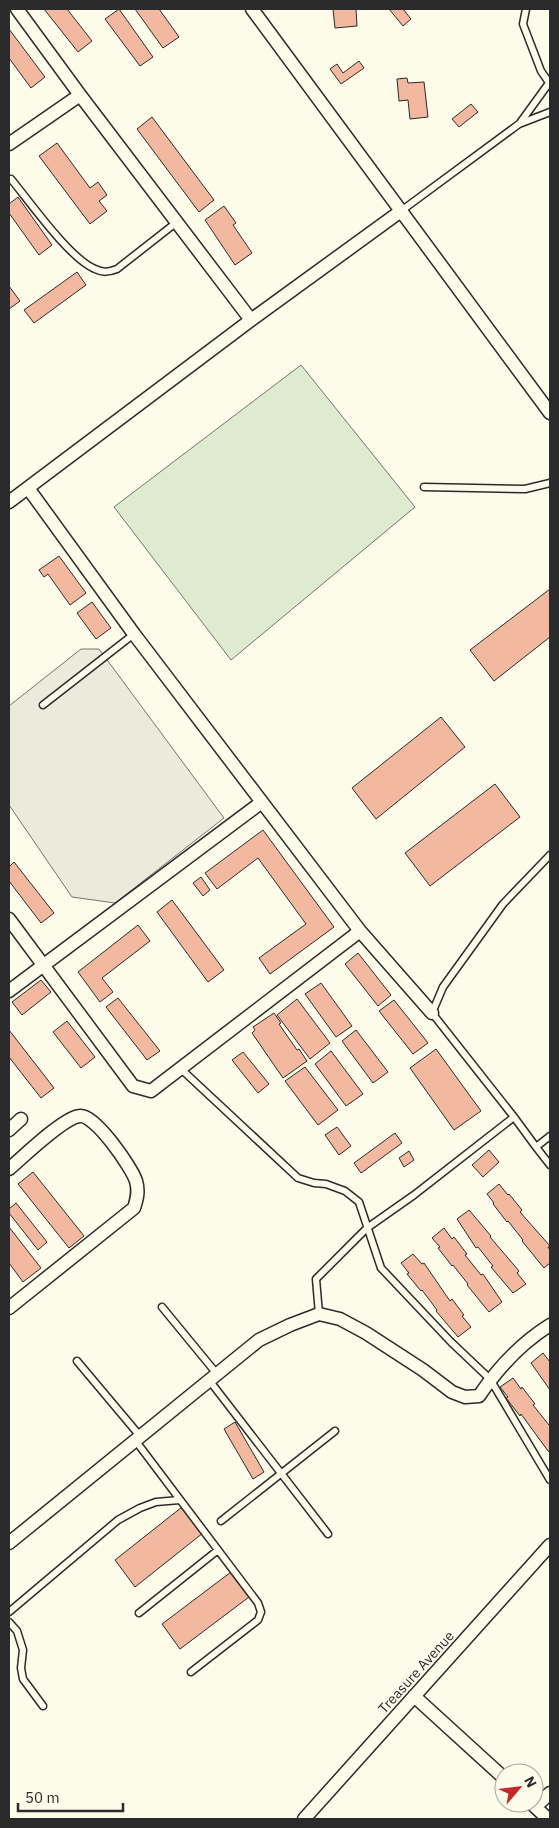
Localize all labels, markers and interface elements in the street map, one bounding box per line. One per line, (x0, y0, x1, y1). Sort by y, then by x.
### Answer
street label: Treasure Avenue (374, 1627, 458, 1717)
north arrow (494, 1763, 544, 1813)
text: N (520, 1773, 541, 1791)
scale bar (18, 1780, 122, 1812)
text: 50 m (25, 1788, 60, 1807)

